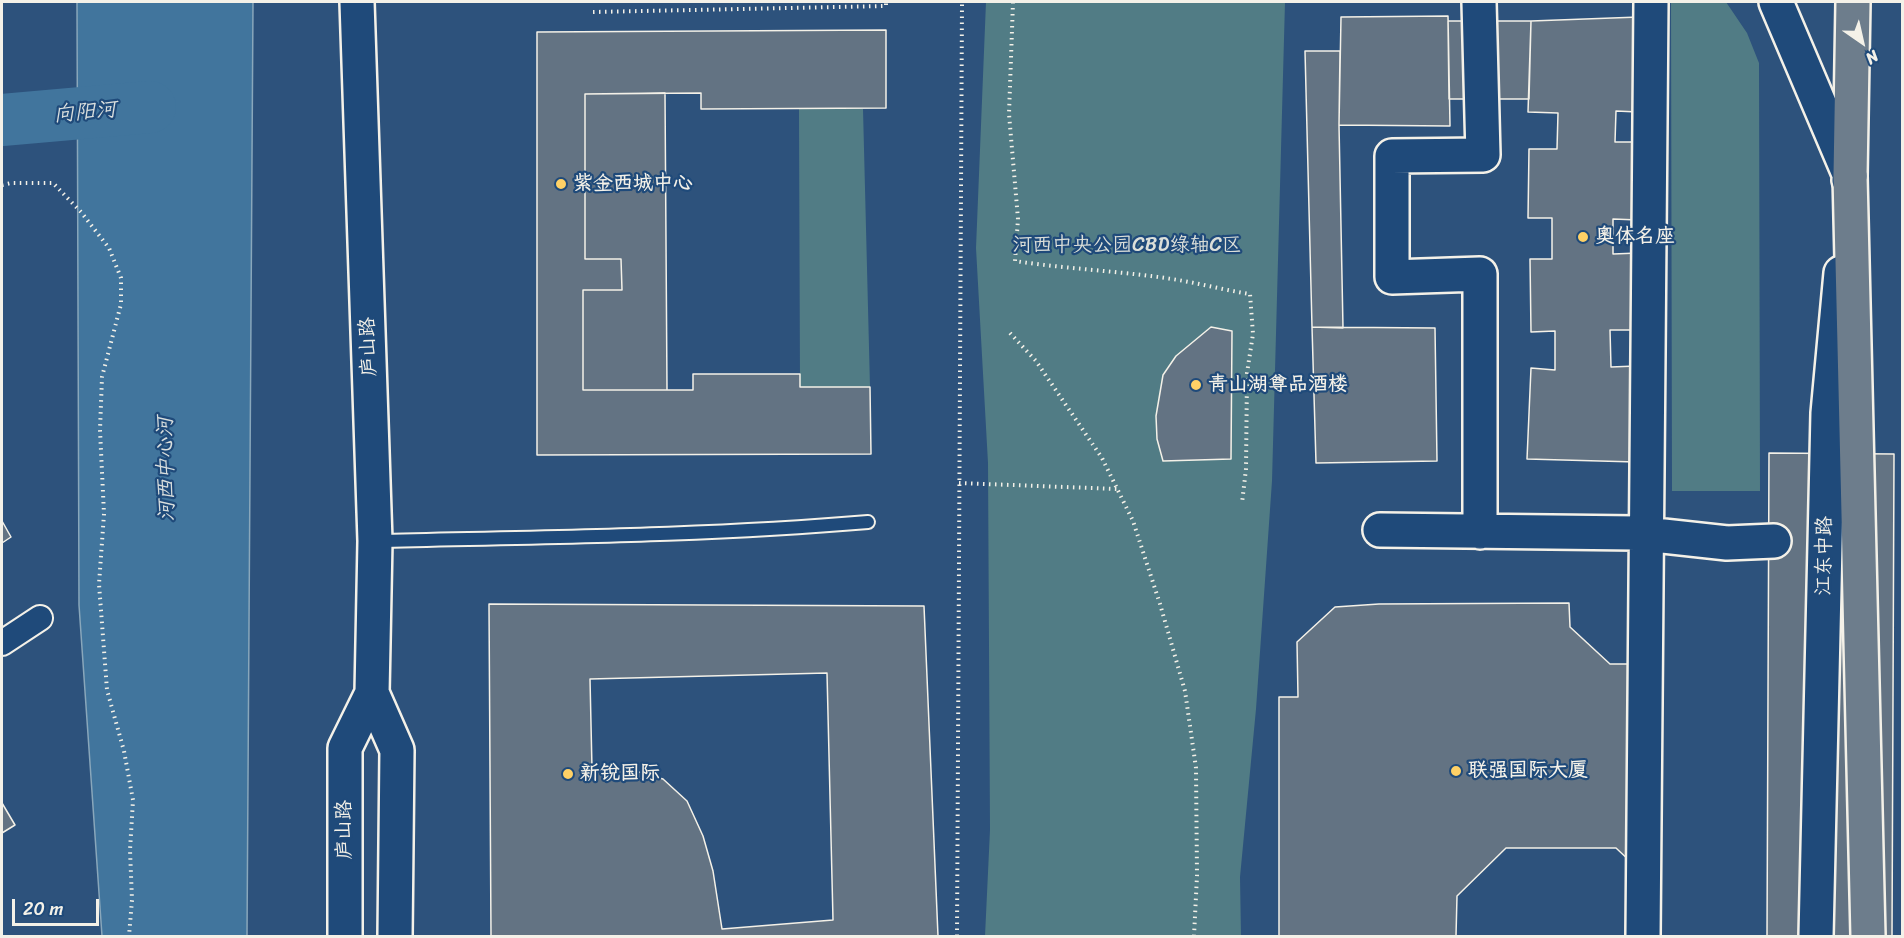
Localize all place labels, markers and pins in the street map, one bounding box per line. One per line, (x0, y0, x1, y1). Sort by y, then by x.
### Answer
place label: 紫金西城中心 (573, 172, 693, 196)
marker: 紫金西城中心 (554, 177, 568, 191)
place label: 奥体名座 (1595, 225, 1675, 249)
marker: 奥体名座 (1576, 230, 1590, 244)
place label: 青山湖尊品酒楼 (1208, 373, 1348, 397)
marker: 青山湖尊品酒楼 (1189, 378, 1203, 392)
place label: 联强国际大厦 (1468, 759, 1588, 783)
place label: 新锐国际 (580, 762, 660, 786)
marker: 联强国际大厦 (1449, 764, 1463, 778)
marker: 新锐国际 (561, 767, 575, 781)

